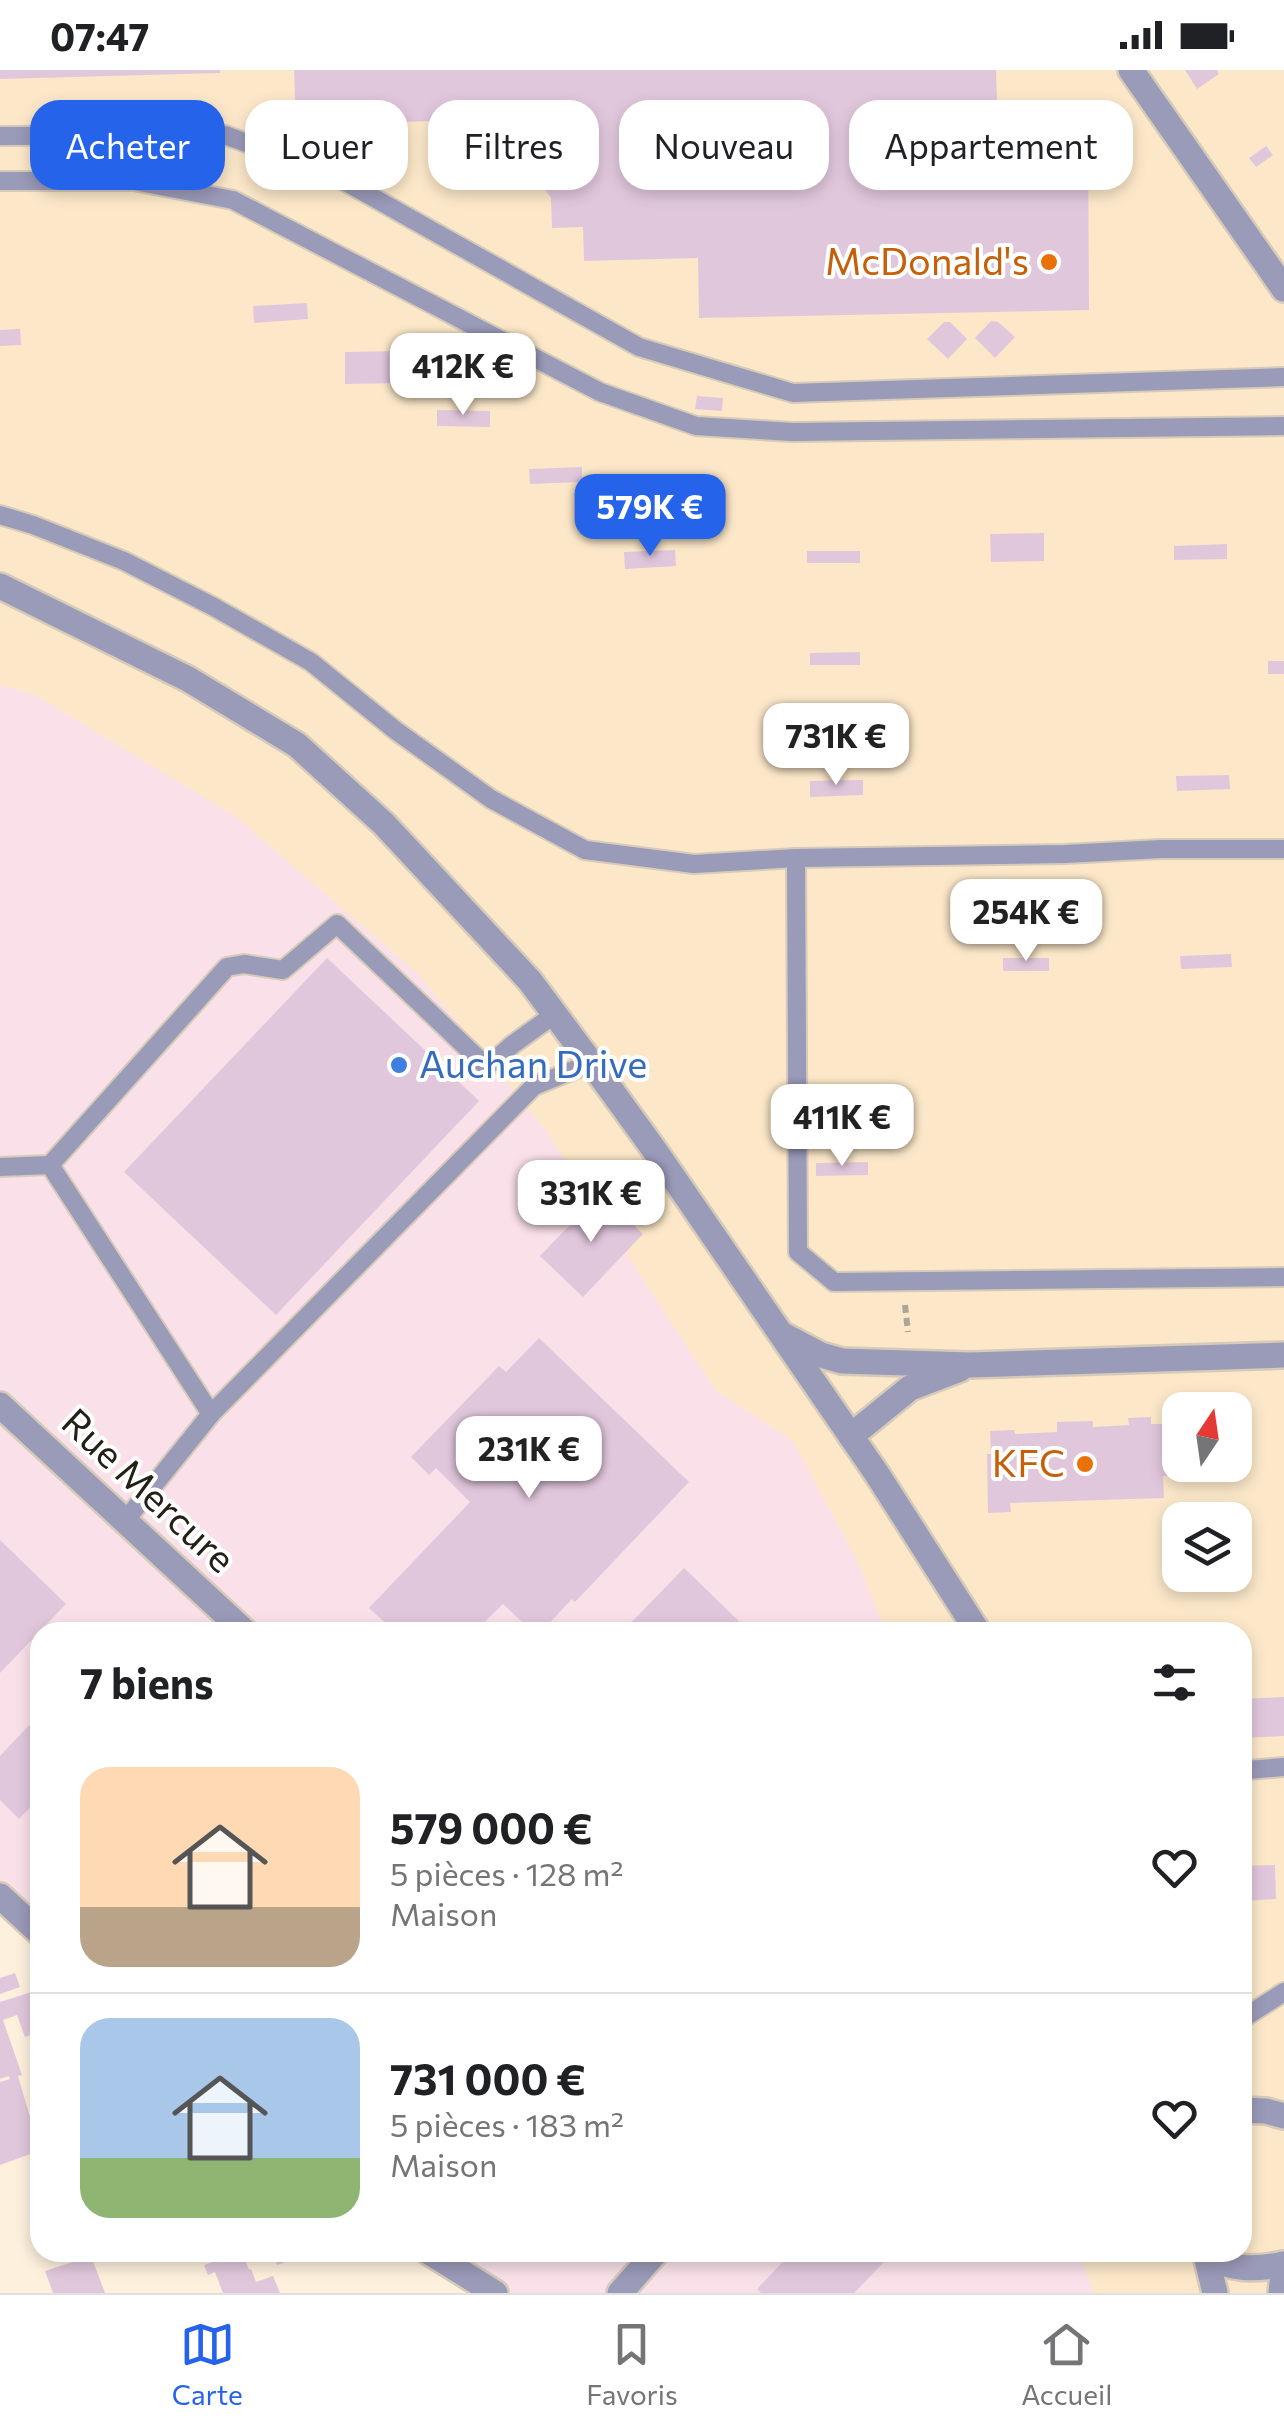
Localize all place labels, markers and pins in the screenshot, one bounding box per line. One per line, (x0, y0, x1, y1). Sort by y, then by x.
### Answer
place label: McDonald's (825, 236, 1029, 283)
marker: McDonald's (1038, 251, 1060, 273)
pin: 412K € (382, 333, 544, 418)
pin: 579K € (569, 474, 731, 559)
pin: 731K € (755, 703, 917, 788)
pin: 254K € (945, 879, 1107, 964)
place label: Auchan Drive (419, 1039, 647, 1086)
marker: Auchan Drive (388, 1054, 410, 1076)
pin: 411K € (761, 1084, 923, 1169)
pin: 331K € (510, 1160, 672, 1245)
pin: 231K € (448, 1416, 610, 1501)
place label: KFC (992, 1438, 1065, 1485)
marker: KFC (1074, 1453, 1096, 1475)

